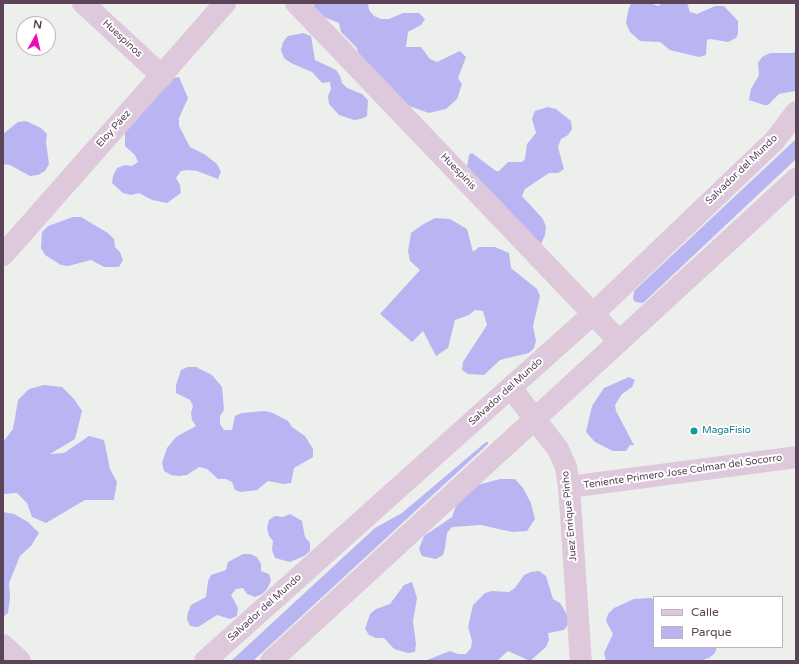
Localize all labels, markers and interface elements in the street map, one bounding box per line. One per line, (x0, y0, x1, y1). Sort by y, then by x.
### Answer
north arrow (16, 16, 56, 56)
text: N (32, 18, 43, 32)
street label: Huespinos (100, 18, 144, 60)
street label: Eloy Páez (94, 108, 134, 150)
street label: Salvador del Mundo (704, 133, 780, 207)
street label: Huespinis (438, 151, 478, 193)
street label: Salvador del Mundo (467, 356, 545, 428)
place label: MagaFisio (702, 425, 751, 437)
marker: MagaFisio (689, 426, 699, 436)
street label: Teniente Primero Jose Colman del Socorro (583, 452, 783, 492)
street label: Juez Enrique Pinho (560, 470, 580, 562)
street label: Salvador del Mundo (226, 572, 304, 644)
legend (653, 596, 783, 648)
text: Calle (691, 605, 719, 619)
text: Parque (691, 625, 732, 639)

